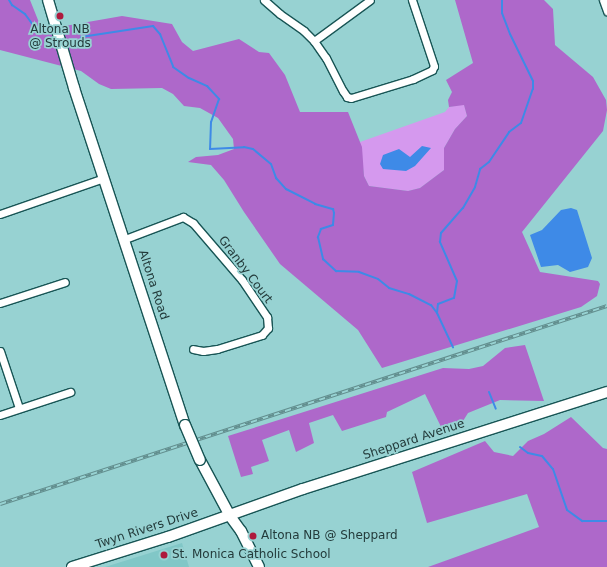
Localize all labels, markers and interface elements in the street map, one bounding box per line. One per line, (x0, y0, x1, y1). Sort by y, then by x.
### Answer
marker: Altona NB @ Strouds (55, 11, 65, 21)
place label: Altona NB @ Strouds (29, 23, 91, 51)
street label: Granby Court (215, 233, 275, 307)
street label: Altona Road (135, 248, 171, 322)
street label: Sheppard Avenue (361, 417, 467, 463)
street label: Twyn Rivers Drive (94, 506, 200, 552)
place label: Altona NB @ Sheppard (261, 529, 398, 543)
marker: Altona NB @ Sheppard (248, 531, 258, 541)
place label: St. Monica Catholic School (172, 548, 331, 562)
marker: St. Monica Catholic School (159, 550, 169, 560)

